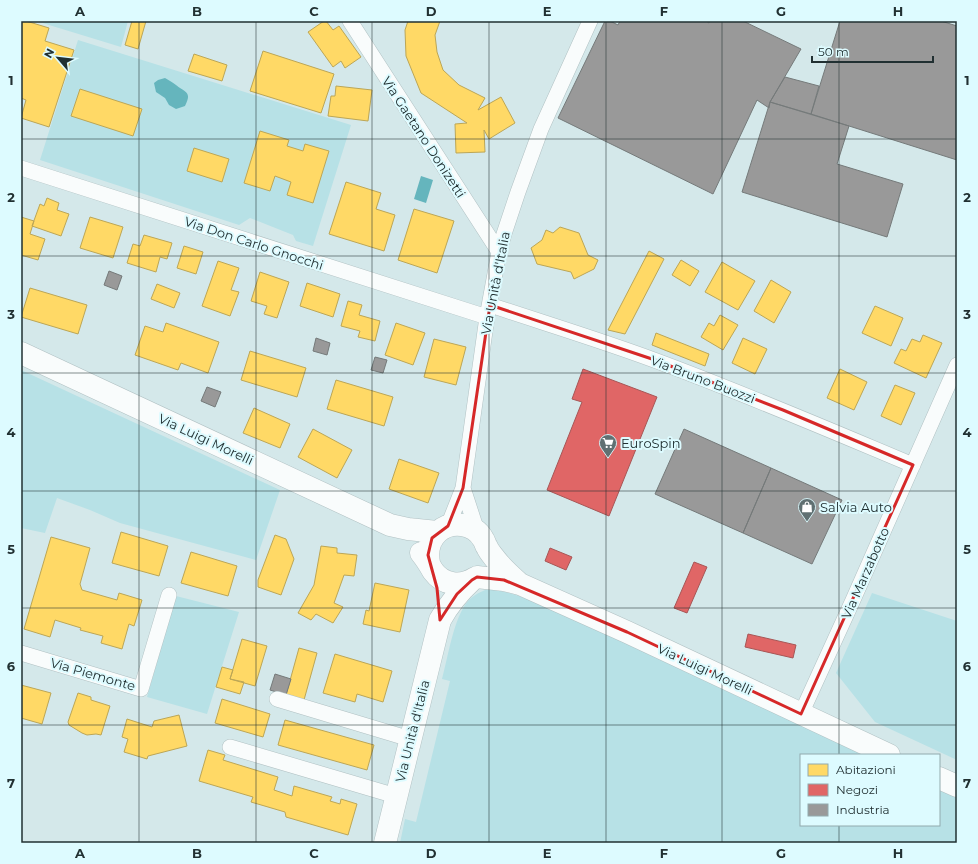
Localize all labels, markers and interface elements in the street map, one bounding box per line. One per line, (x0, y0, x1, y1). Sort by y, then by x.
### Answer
text: A (74, 3, 86, 19)
text: B (192, 3, 202, 19)
text: C (309, 3, 319, 19)
text: D (426, 3, 437, 19)
text: E (543, 3, 552, 19)
text: F (660, 3, 668, 19)
text: G (776, 3, 786, 19)
text: H (893, 3, 903, 19)
north arrow (38, 38, 78, 78)
scale bar (812, 38, 933, 64)
text: 50 m (818, 44, 849, 59)
text: N (41, 46, 57, 61)
text: 1 (8, 72, 14, 88)
text: 1 (964, 72, 970, 88)
street label: Via Gaetano Donizetti (379, 73, 469, 201)
text: 2 (7, 189, 15, 205)
text: 2 (963, 189, 971, 205)
street label: Via Don Carlo Gnocchi (183, 213, 325, 273)
street label: Via Unità d'Italia (477, 230, 513, 336)
text: 3 (6, 306, 15, 322)
text: 3 (962, 306, 971, 322)
street label: Via Bruno Buozzi (648, 352, 758, 406)
street label: Via Luigi Morelli (156, 410, 256, 468)
text: 4 (7, 424, 16, 440)
text: 4 (963, 424, 972, 440)
supermarket icon: EuroSpin (598, 433, 618, 458)
place label: EuroSpin (621, 435, 681, 451)
shop icon: Salvia Auto (797, 497, 817, 522)
place label: Salvia Auto (820, 499, 892, 515)
street label: Via Marzabotto (838, 525, 892, 621)
text: 5 (7, 541, 15, 557)
text: 5 (963, 541, 971, 557)
street label: Via Luigi Morelli (655, 640, 755, 698)
street label: Via Piemonte (49, 654, 138, 694)
text: 6 (7, 658, 16, 674)
text: 6 (963, 658, 972, 674)
street label: Via Unità d'Italia (392, 678, 432, 784)
legend (800, 754, 940, 826)
text: Abitazioni (836, 762, 896, 777)
text: 7 (7, 775, 15, 791)
text: 7 (963, 775, 971, 791)
text: Negozi (836, 782, 878, 797)
text: Industria (836, 802, 890, 817)
text: A (74, 845, 86, 861)
text: B (192, 845, 202, 861)
text: C (309, 845, 319, 861)
text: D (426, 845, 437, 861)
text: E (543, 845, 552, 861)
text: F (660, 845, 668, 861)
text: G (776, 845, 786, 861)
text: H (893, 845, 903, 861)

